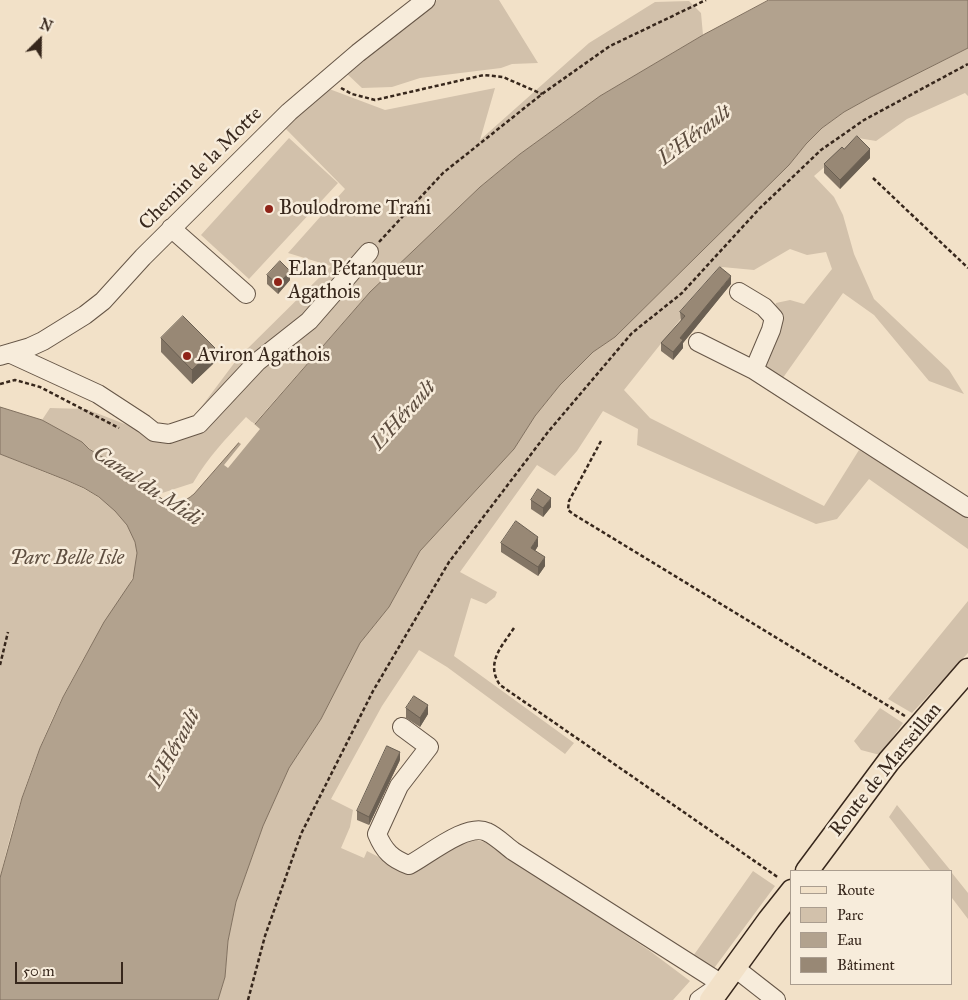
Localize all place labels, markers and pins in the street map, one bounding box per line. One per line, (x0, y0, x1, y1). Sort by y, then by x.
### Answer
place label: Boulodrome Trani (279, 197, 431, 221)
marker: Boulodrome Trani (263, 203, 275, 215)
place label: Elan Pétanqueur Agathois (288, 258, 424, 305)
marker: Elan Pétanqueur Agathois (272, 276, 284, 288)
place label: Aviron Agathois (197, 344, 330, 368)
marker: Aviron Agathois (181, 350, 193, 362)

